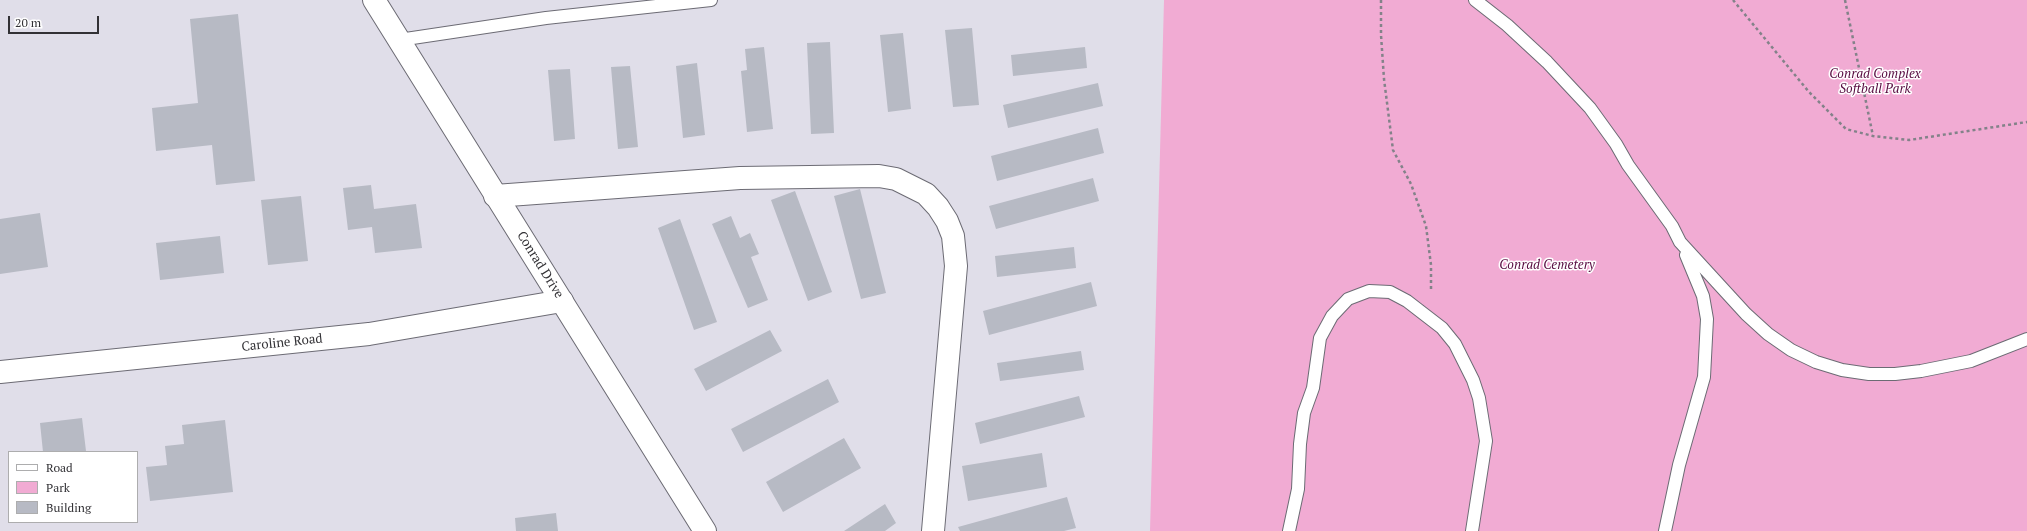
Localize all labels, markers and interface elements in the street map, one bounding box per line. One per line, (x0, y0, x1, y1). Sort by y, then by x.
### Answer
scale bar (10, 8, 101, 34)
text: 20 m (15, 15, 41, 30)
park label: Conrad Complex Softball Park (1829, 66, 1921, 97)
street label: Conrad Drive (513, 229, 567, 301)
park label: Conrad Cemetery (1499, 257, 1595, 273)
street label: Caroline Road (241, 331, 323, 355)
legend (8, 451, 138, 523)
text: Road (46, 460, 73, 475)
text: Park (46, 480, 70, 495)
text: Building (46, 500, 91, 515)

